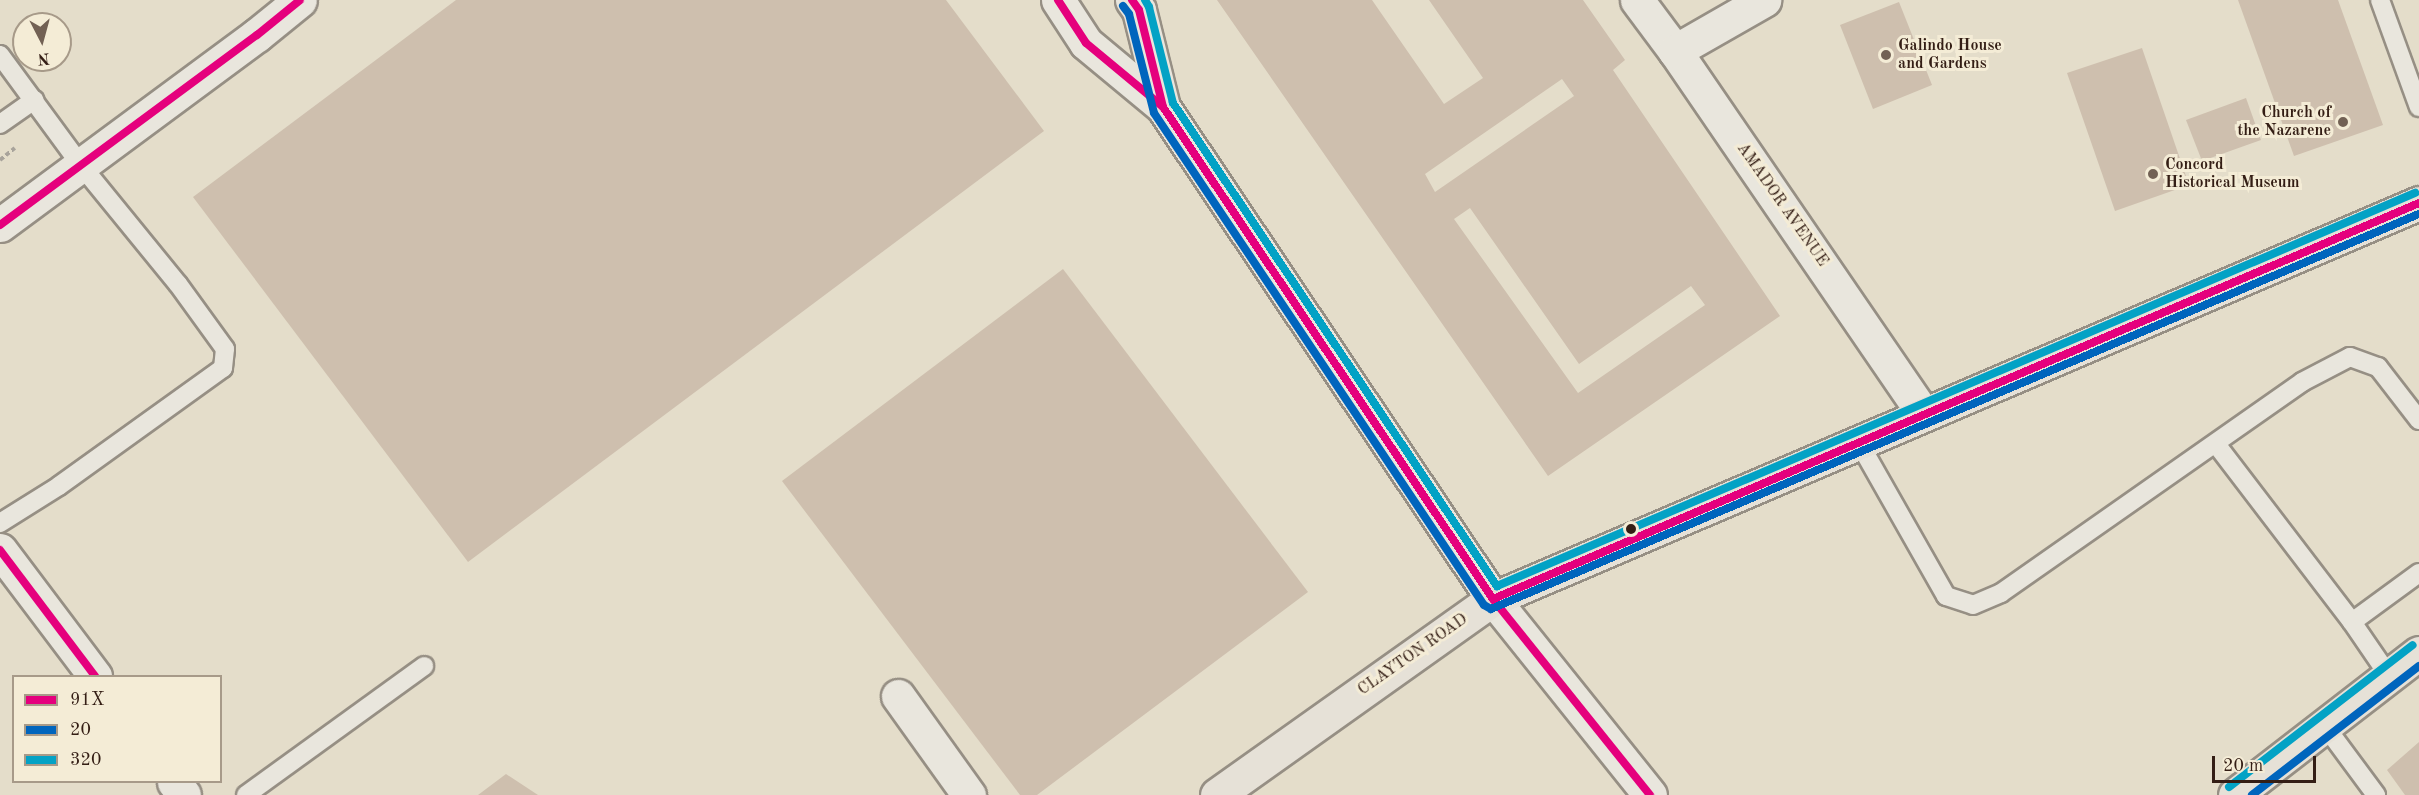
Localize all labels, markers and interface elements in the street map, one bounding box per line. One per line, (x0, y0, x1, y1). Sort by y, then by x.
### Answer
north arrow (12, 12, 72, 72)
place label: Galindo House and Gardens (1898, 36, 2002, 74)
marker: Galindo House and Gardens (1879, 48, 1893, 62)
text: N (37, 49, 51, 67)
place label: Church of the Nazarene (2237, 103, 2331, 141)
marker: Church of the Nazarene (2336, 115, 2350, 129)
street label: AMADOR AVENUE (1732, 140, 1832, 270)
place label: Concord Historical Museum (2165, 155, 2299, 193)
marker: Concord Historical Museum (2146, 167, 2160, 181)
unlabelled marker (1625, 523, 1637, 535)
street label: CLAYTON ROAD (1355, 610, 1471, 700)
legend (12, 675, 222, 783)
text: 91X (70, 691, 104, 709)
text: 20 (70, 721, 91, 739)
scale bar (2215, 744, 2318, 782)
text: 320 (70, 751, 101, 769)
text: 20 m (2223, 757, 2263, 775)

